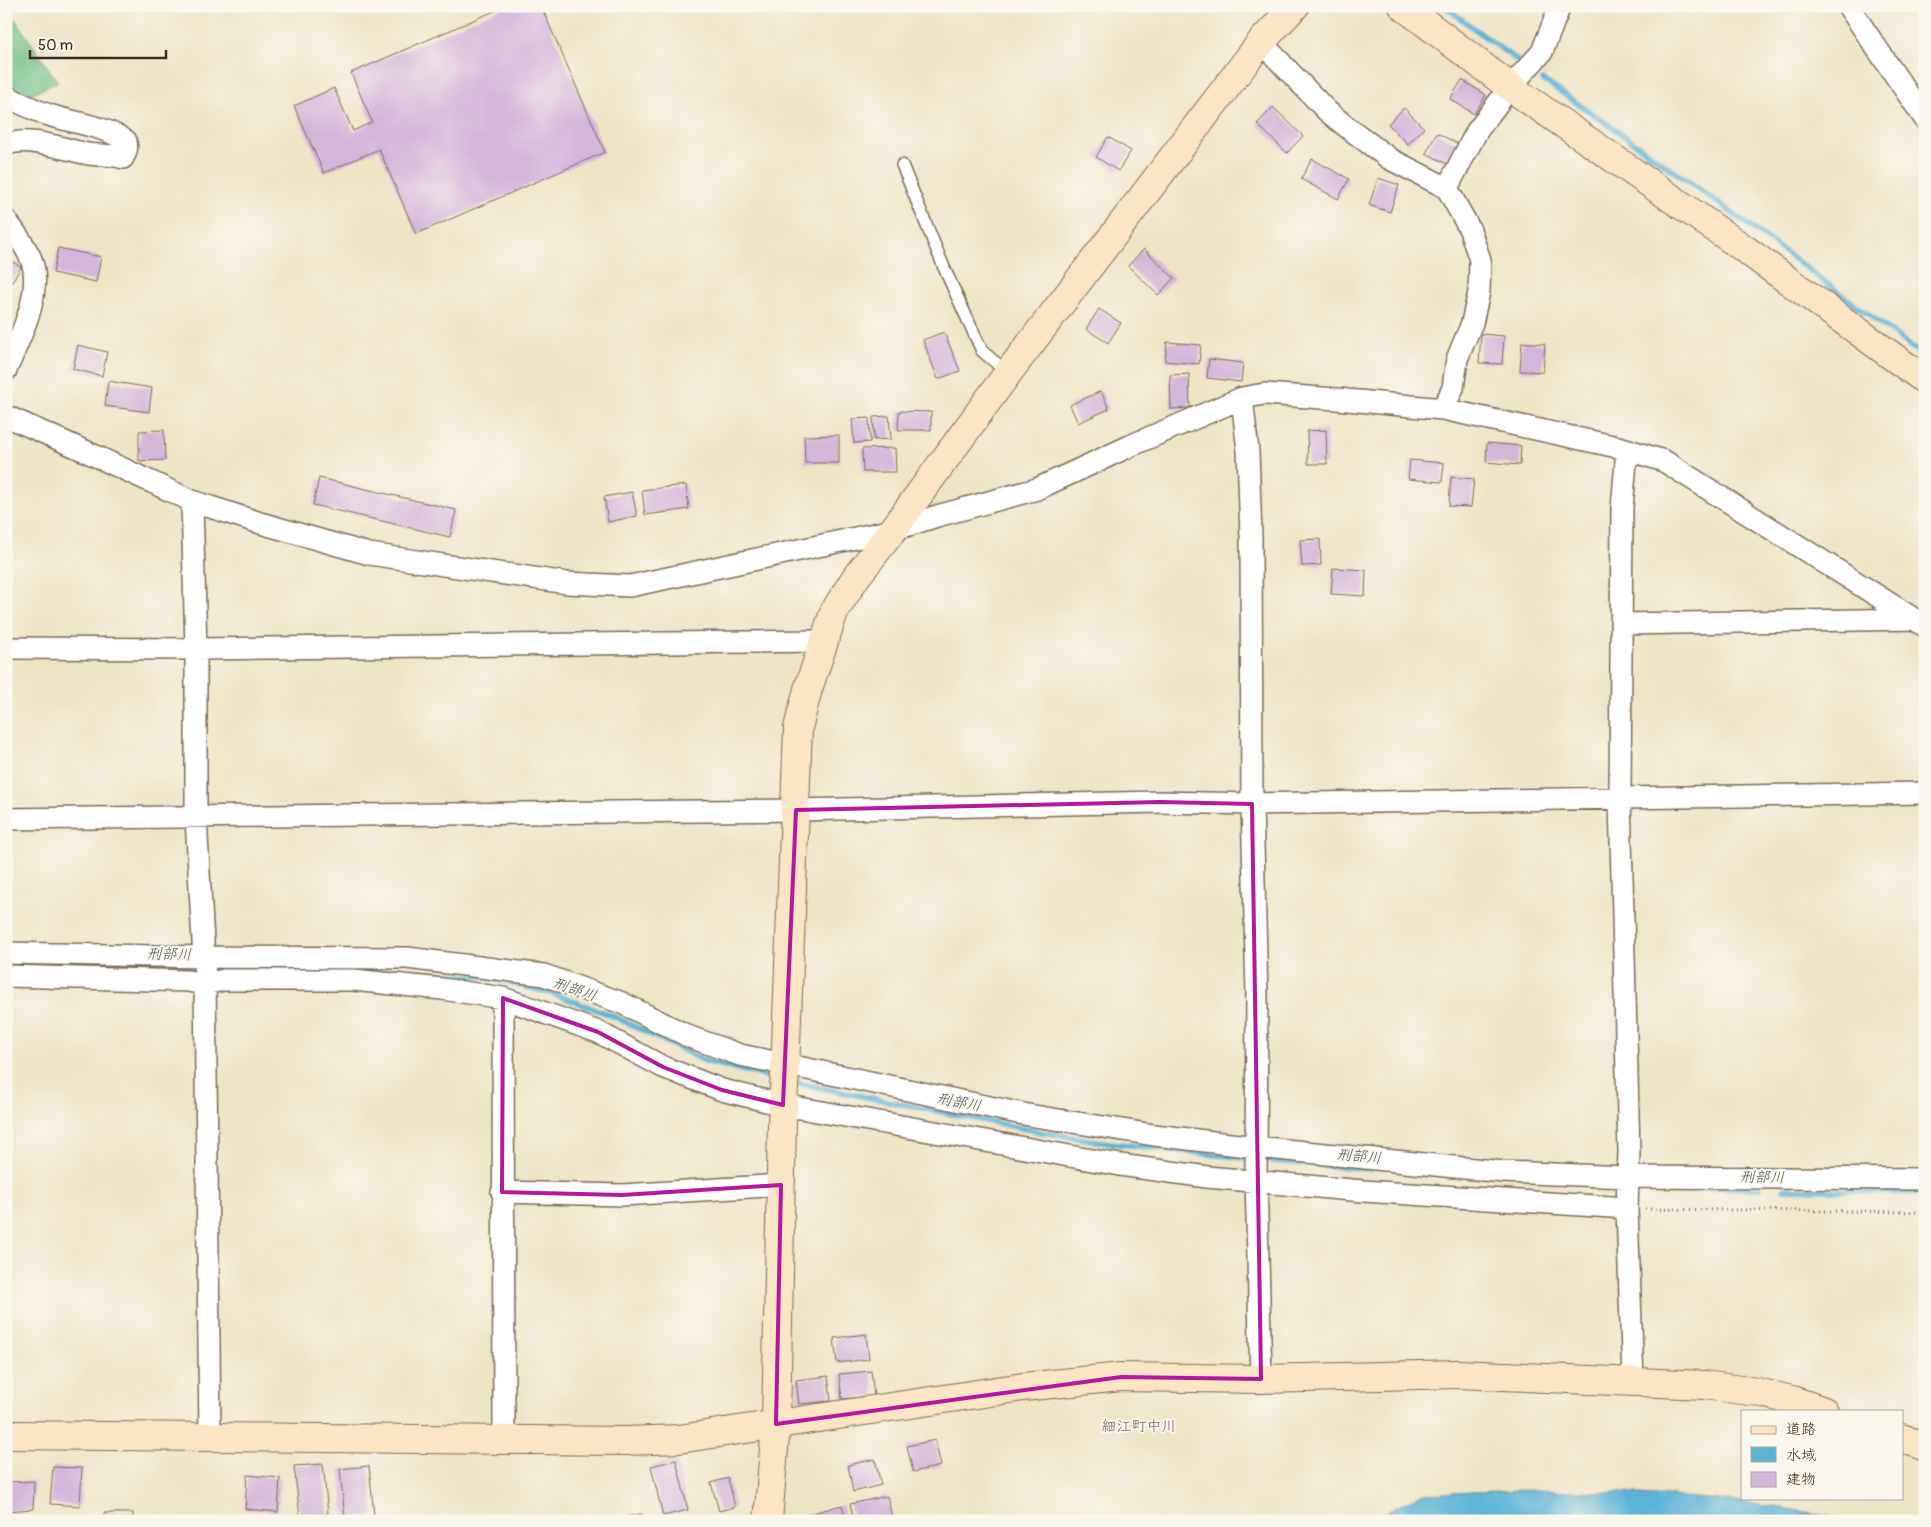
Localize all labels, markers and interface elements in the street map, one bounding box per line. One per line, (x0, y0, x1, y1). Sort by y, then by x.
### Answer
scale bar (30, 28, 166, 60)
text: 50 m (38, 36, 73, 55)
water label: 刑部川 (146, 945, 192, 964)
water label: 刑部川 (550, 973, 599, 1006)
water label: 刑部川 (935, 1089, 983, 1116)
water label: 刑部川 (1336, 1145, 1382, 1168)
water label: 刑部川 (1739, 1168, 1785, 1187)
legend (1741, 1410, 1904, 1500)
district label: 細江町中川 (1101, 1417, 1177, 1436)
text: 道路 (1786, 1420, 1816, 1439)
text: 水域 (1786, 1446, 1816, 1465)
text: 建物 (1786, 1470, 1816, 1489)

